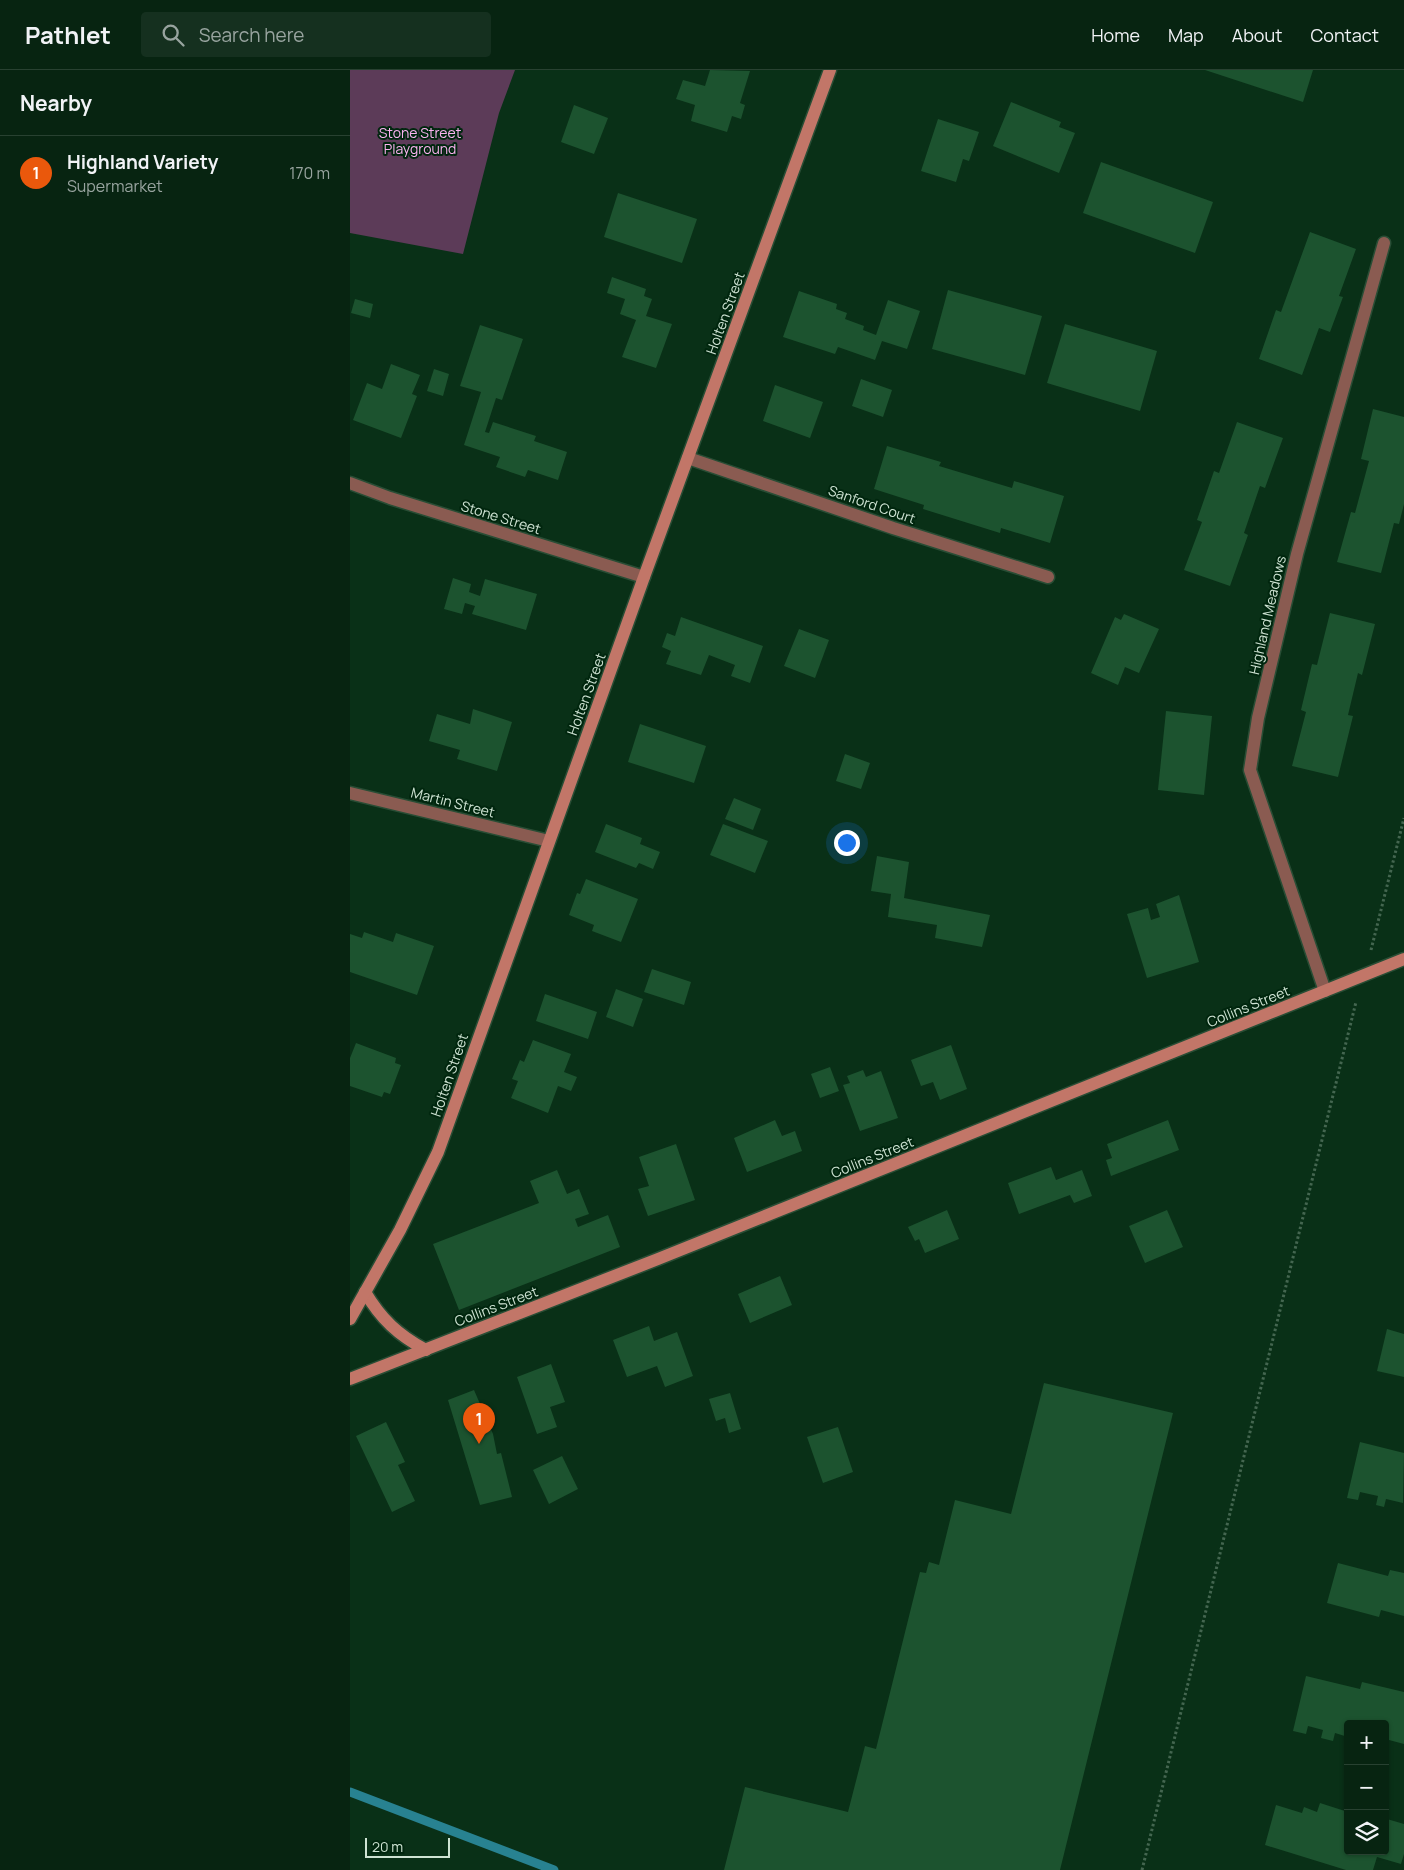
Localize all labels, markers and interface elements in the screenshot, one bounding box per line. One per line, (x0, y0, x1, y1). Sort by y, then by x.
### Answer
search box (141, 12, 491, 57)
text: Pathlet (25, 18, 111, 51)
icon: search (159, 21, 187, 49)
text: Search here (199, 22, 304, 48)
text: Home (1091, 23, 1140, 47)
text: Map (1168, 23, 1204, 47)
text: About (1232, 23, 1282, 47)
text: Contact (1310, 23, 1379, 47)
text: Nearby (20, 89, 92, 117)
park label: Stone Street Playground (379, 123, 462, 158)
text: Highland Variety (67, 149, 218, 175)
text: 1 (32, 162, 40, 184)
text: 170 m (289, 162, 330, 184)
text: Supermarket (67, 175, 163, 197)
street label: Holten Street (701, 269, 749, 357)
street label: Sanford Court (826, 480, 918, 528)
street label: Stone Street (459, 496, 544, 538)
street label: Highland Meadows (1244, 554, 1290, 676)
street label: Holten Street (562, 650, 610, 738)
street label: Martin Street (409, 782, 497, 822)
your location (834, 830, 860, 856)
street label: Collins Street (1204, 981, 1293, 1031)
street label: Holten Street (426, 1031, 472, 1119)
street label: Collins Street (828, 1132, 917, 1182)
street label: Collins Street (452, 1281, 541, 1331)
pin: 1 (463, 1403, 495, 1444)
map controls (1344, 1720, 1389, 1855)
button: + (1344, 1720, 1389, 1765)
button: − (1344, 1765, 1389, 1810)
button: layers (1344, 1810, 1389, 1855)
scale bar (365, 1835, 450, 1858)
text: 20 m (372, 1837, 403, 1856)

